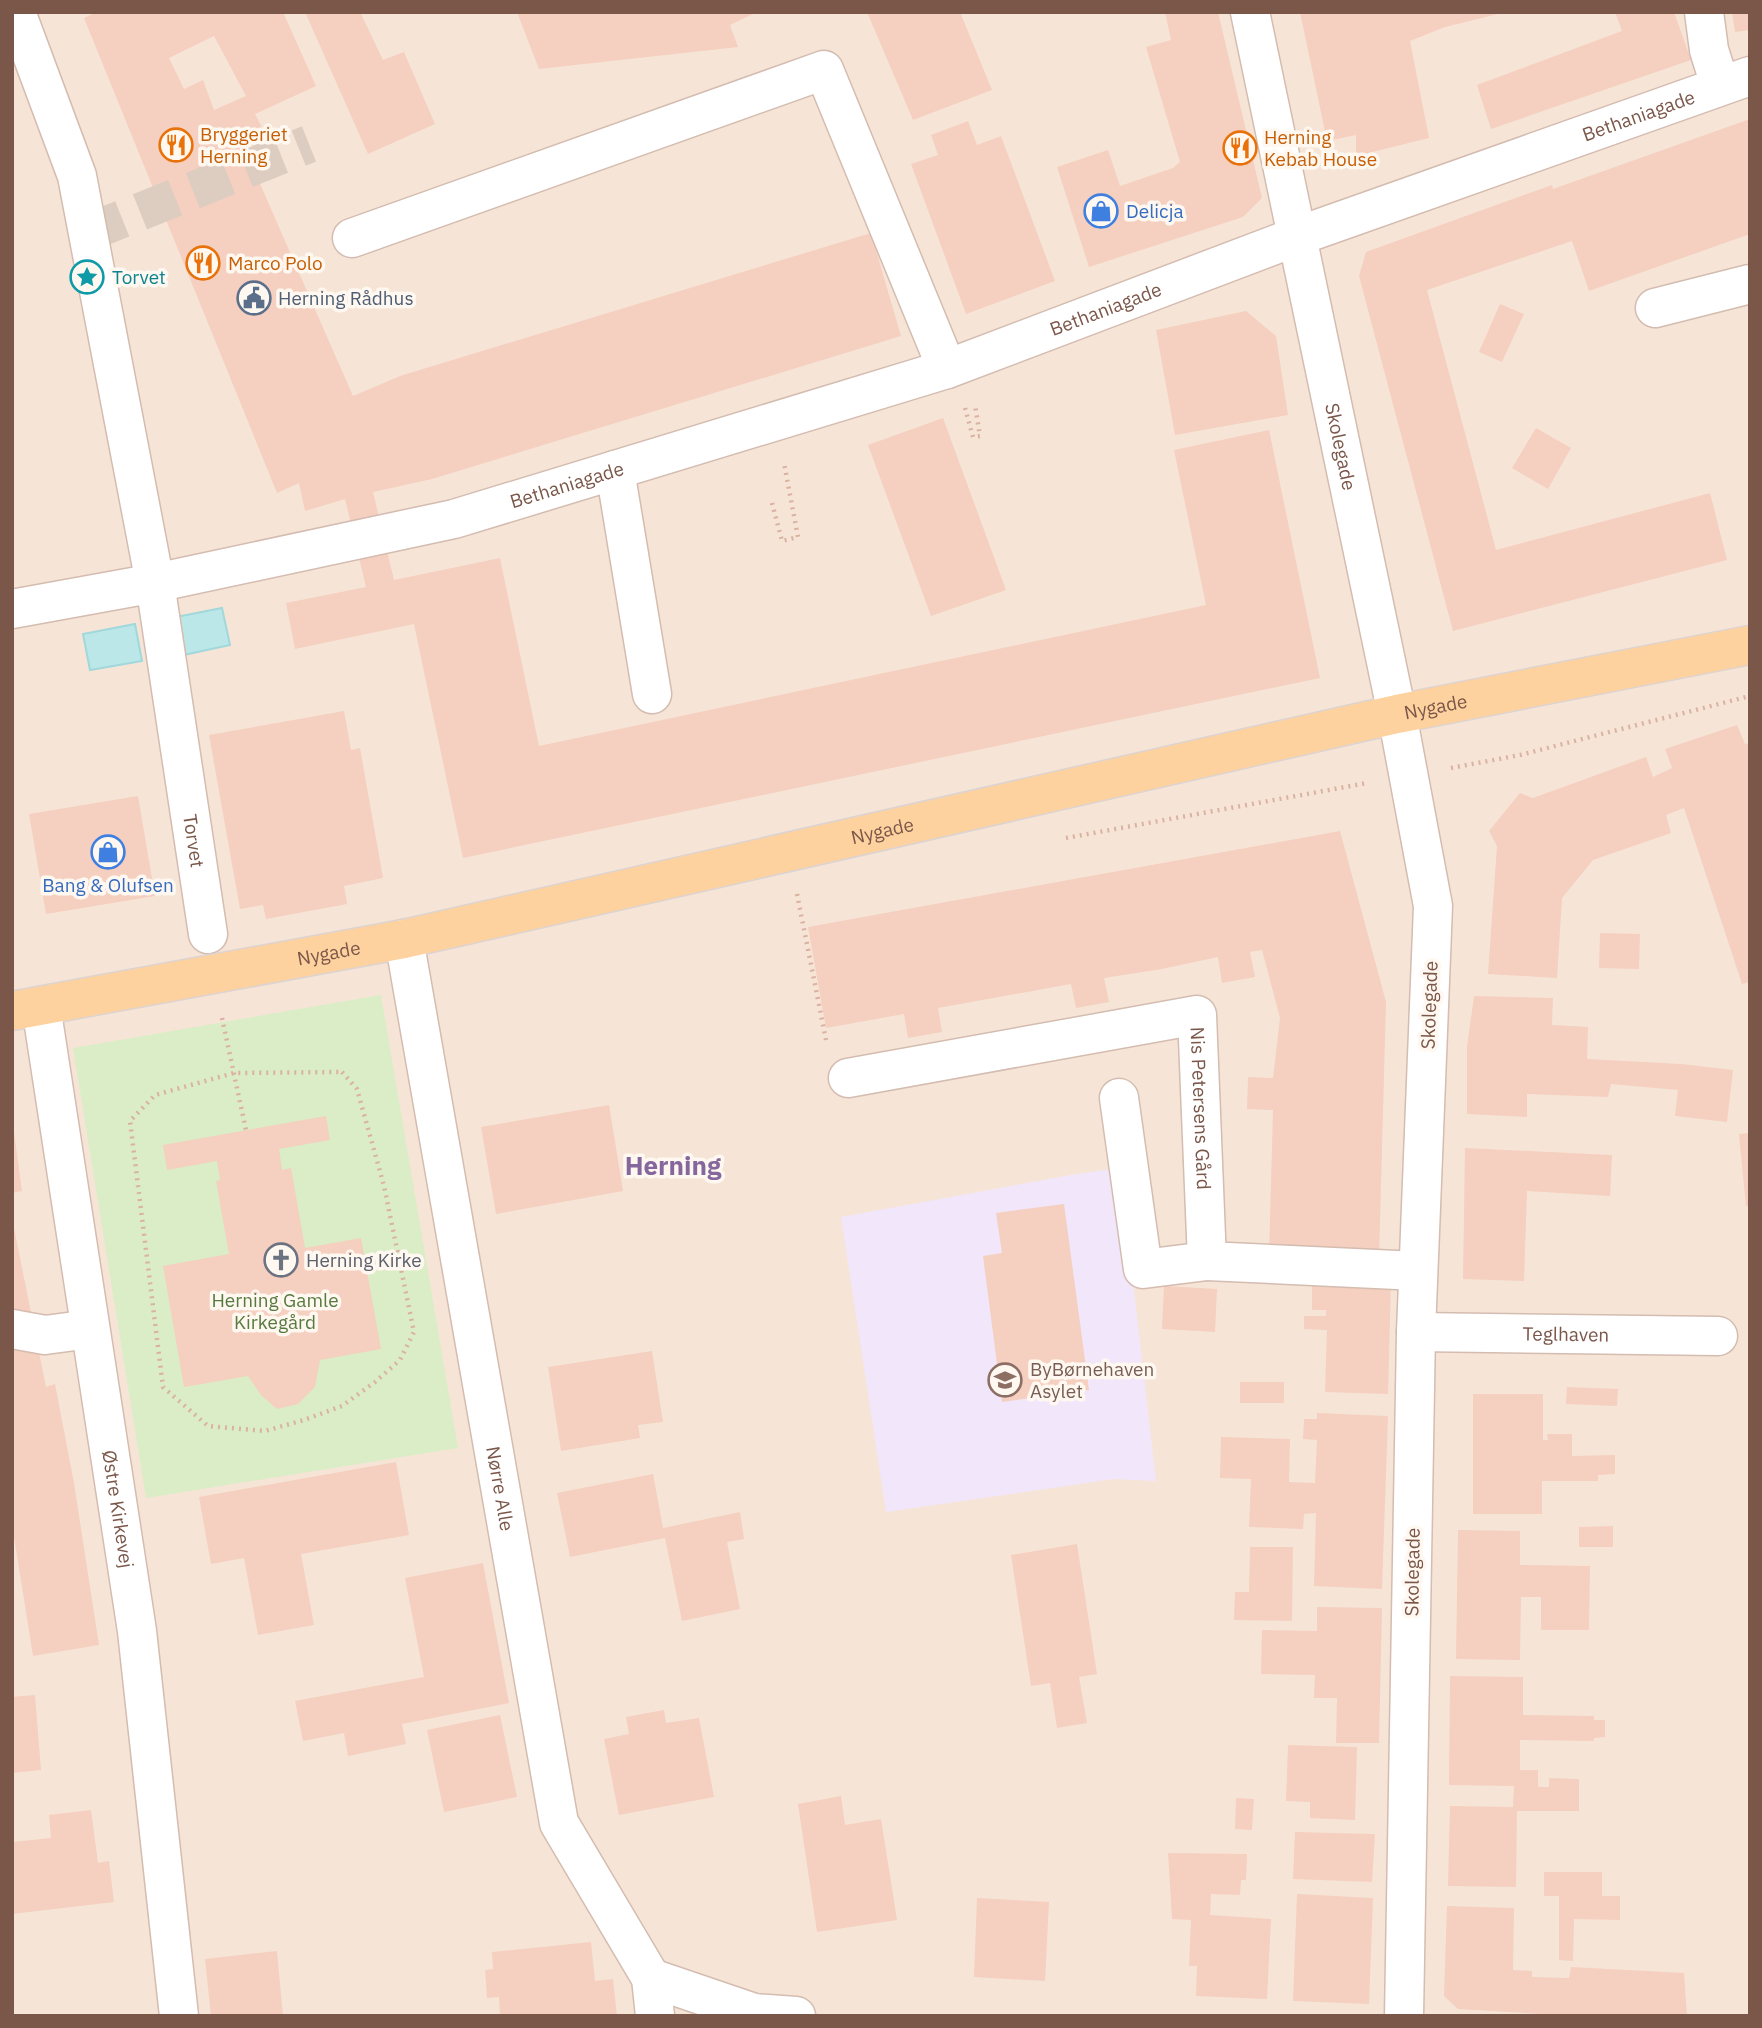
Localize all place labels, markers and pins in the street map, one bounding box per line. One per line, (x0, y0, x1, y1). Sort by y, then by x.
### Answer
place label: Bryggeriet Herning (200, 122, 288, 168)
place label: Herning Kebab House (1264, 125, 1377, 171)
restaurant icon: Bryggeriet Herning (157, 126, 195, 164)
restaurant icon: Herning Kebab House (1221, 129, 1259, 167)
shop icon: Delicja (1082, 192, 1120, 230)
place label: Delicja (1126, 199, 1184, 223)
restaurant icon: Marco Polo (184, 244, 222, 282)
place label: Marco Polo (228, 251, 323, 275)
place icon: Torvet (68, 258, 106, 296)
place label: Torvet (112, 265, 166, 289)
public building icon: Herning Rådhus (235, 279, 273, 317)
place label: Herning Rådhus (278, 286, 414, 310)
shop icon: Bang & Olufsen (89, 833, 127, 871)
place label: Bang & Olufsen (42, 873, 174, 897)
church icon: Herning Kirke (262, 1241, 300, 1279)
place label: Herning Kirke (306, 1248, 422, 1272)
place label: ByBørnehaven Asylet (1030, 1357, 1154, 1403)
school or university icon: ByBørnehaven Asylet (986, 1361, 1024, 1399)

